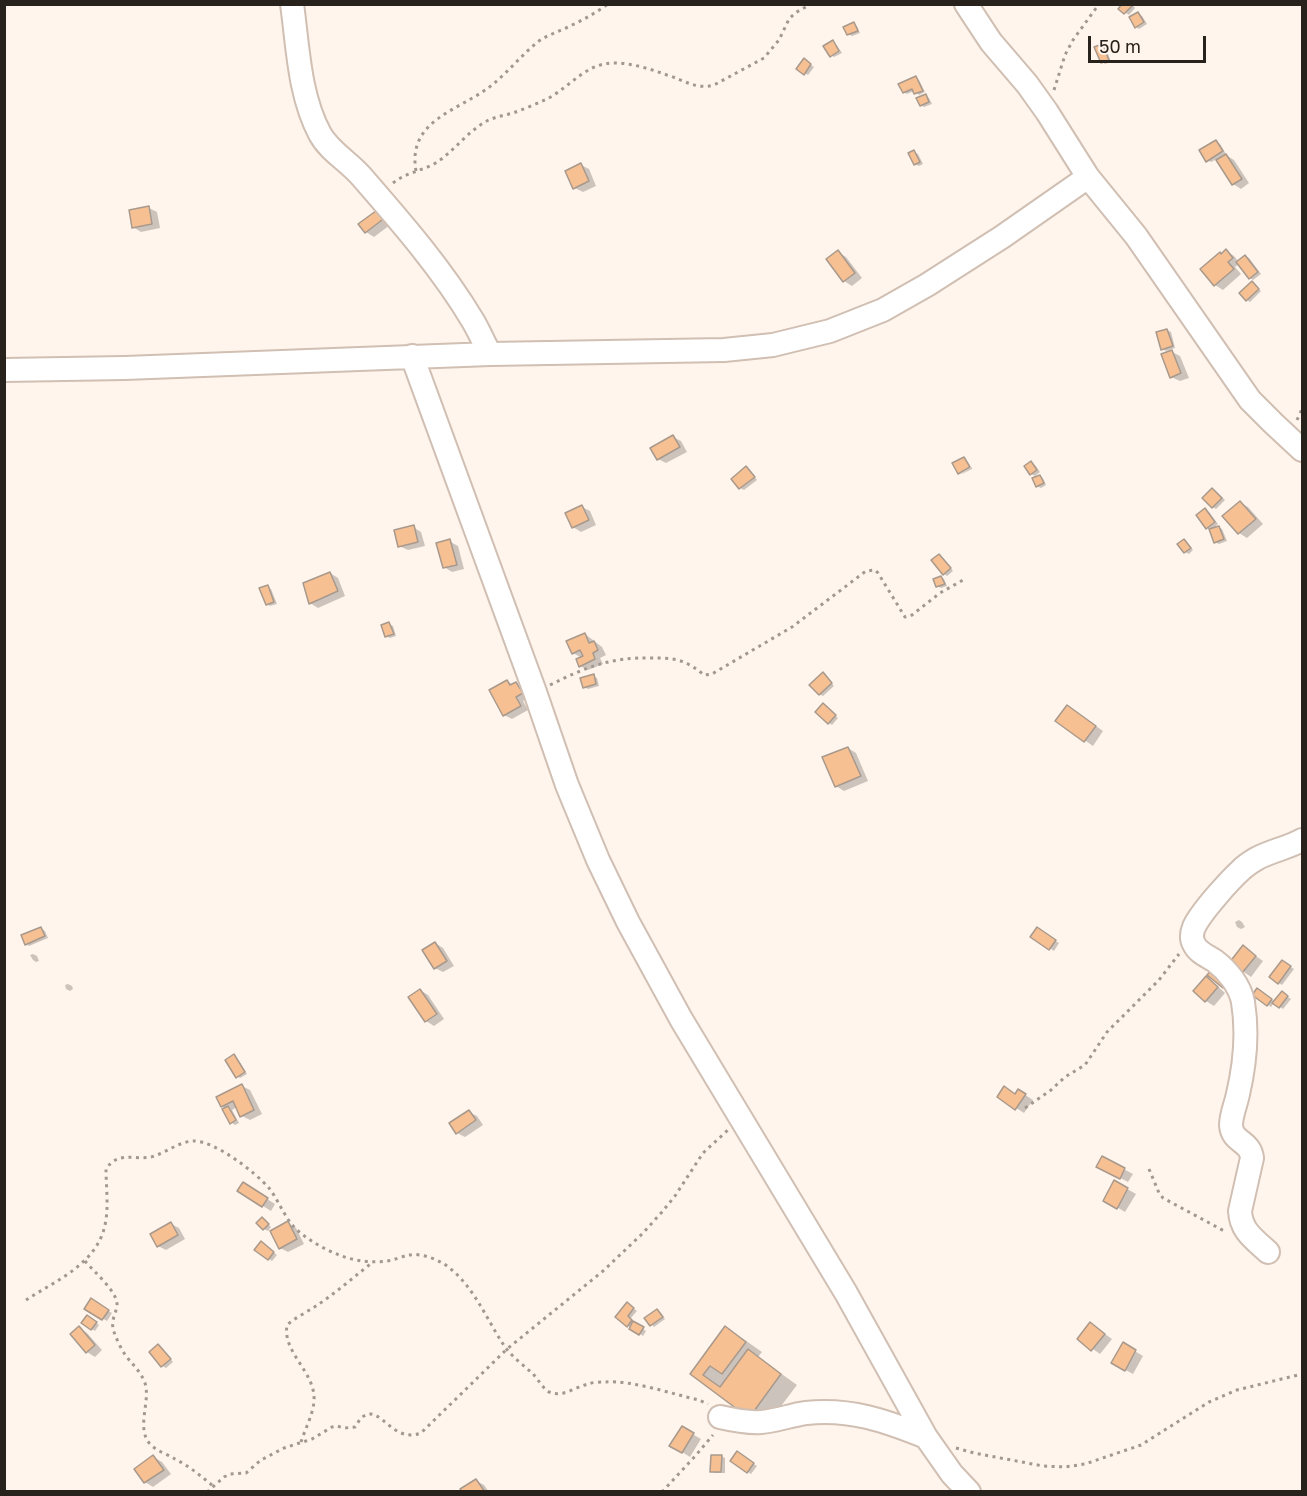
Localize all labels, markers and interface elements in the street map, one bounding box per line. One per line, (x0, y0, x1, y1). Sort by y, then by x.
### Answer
scale bar (1091, 24, 1210, 62)
text: 50 m (1099, 35, 1141, 57)

